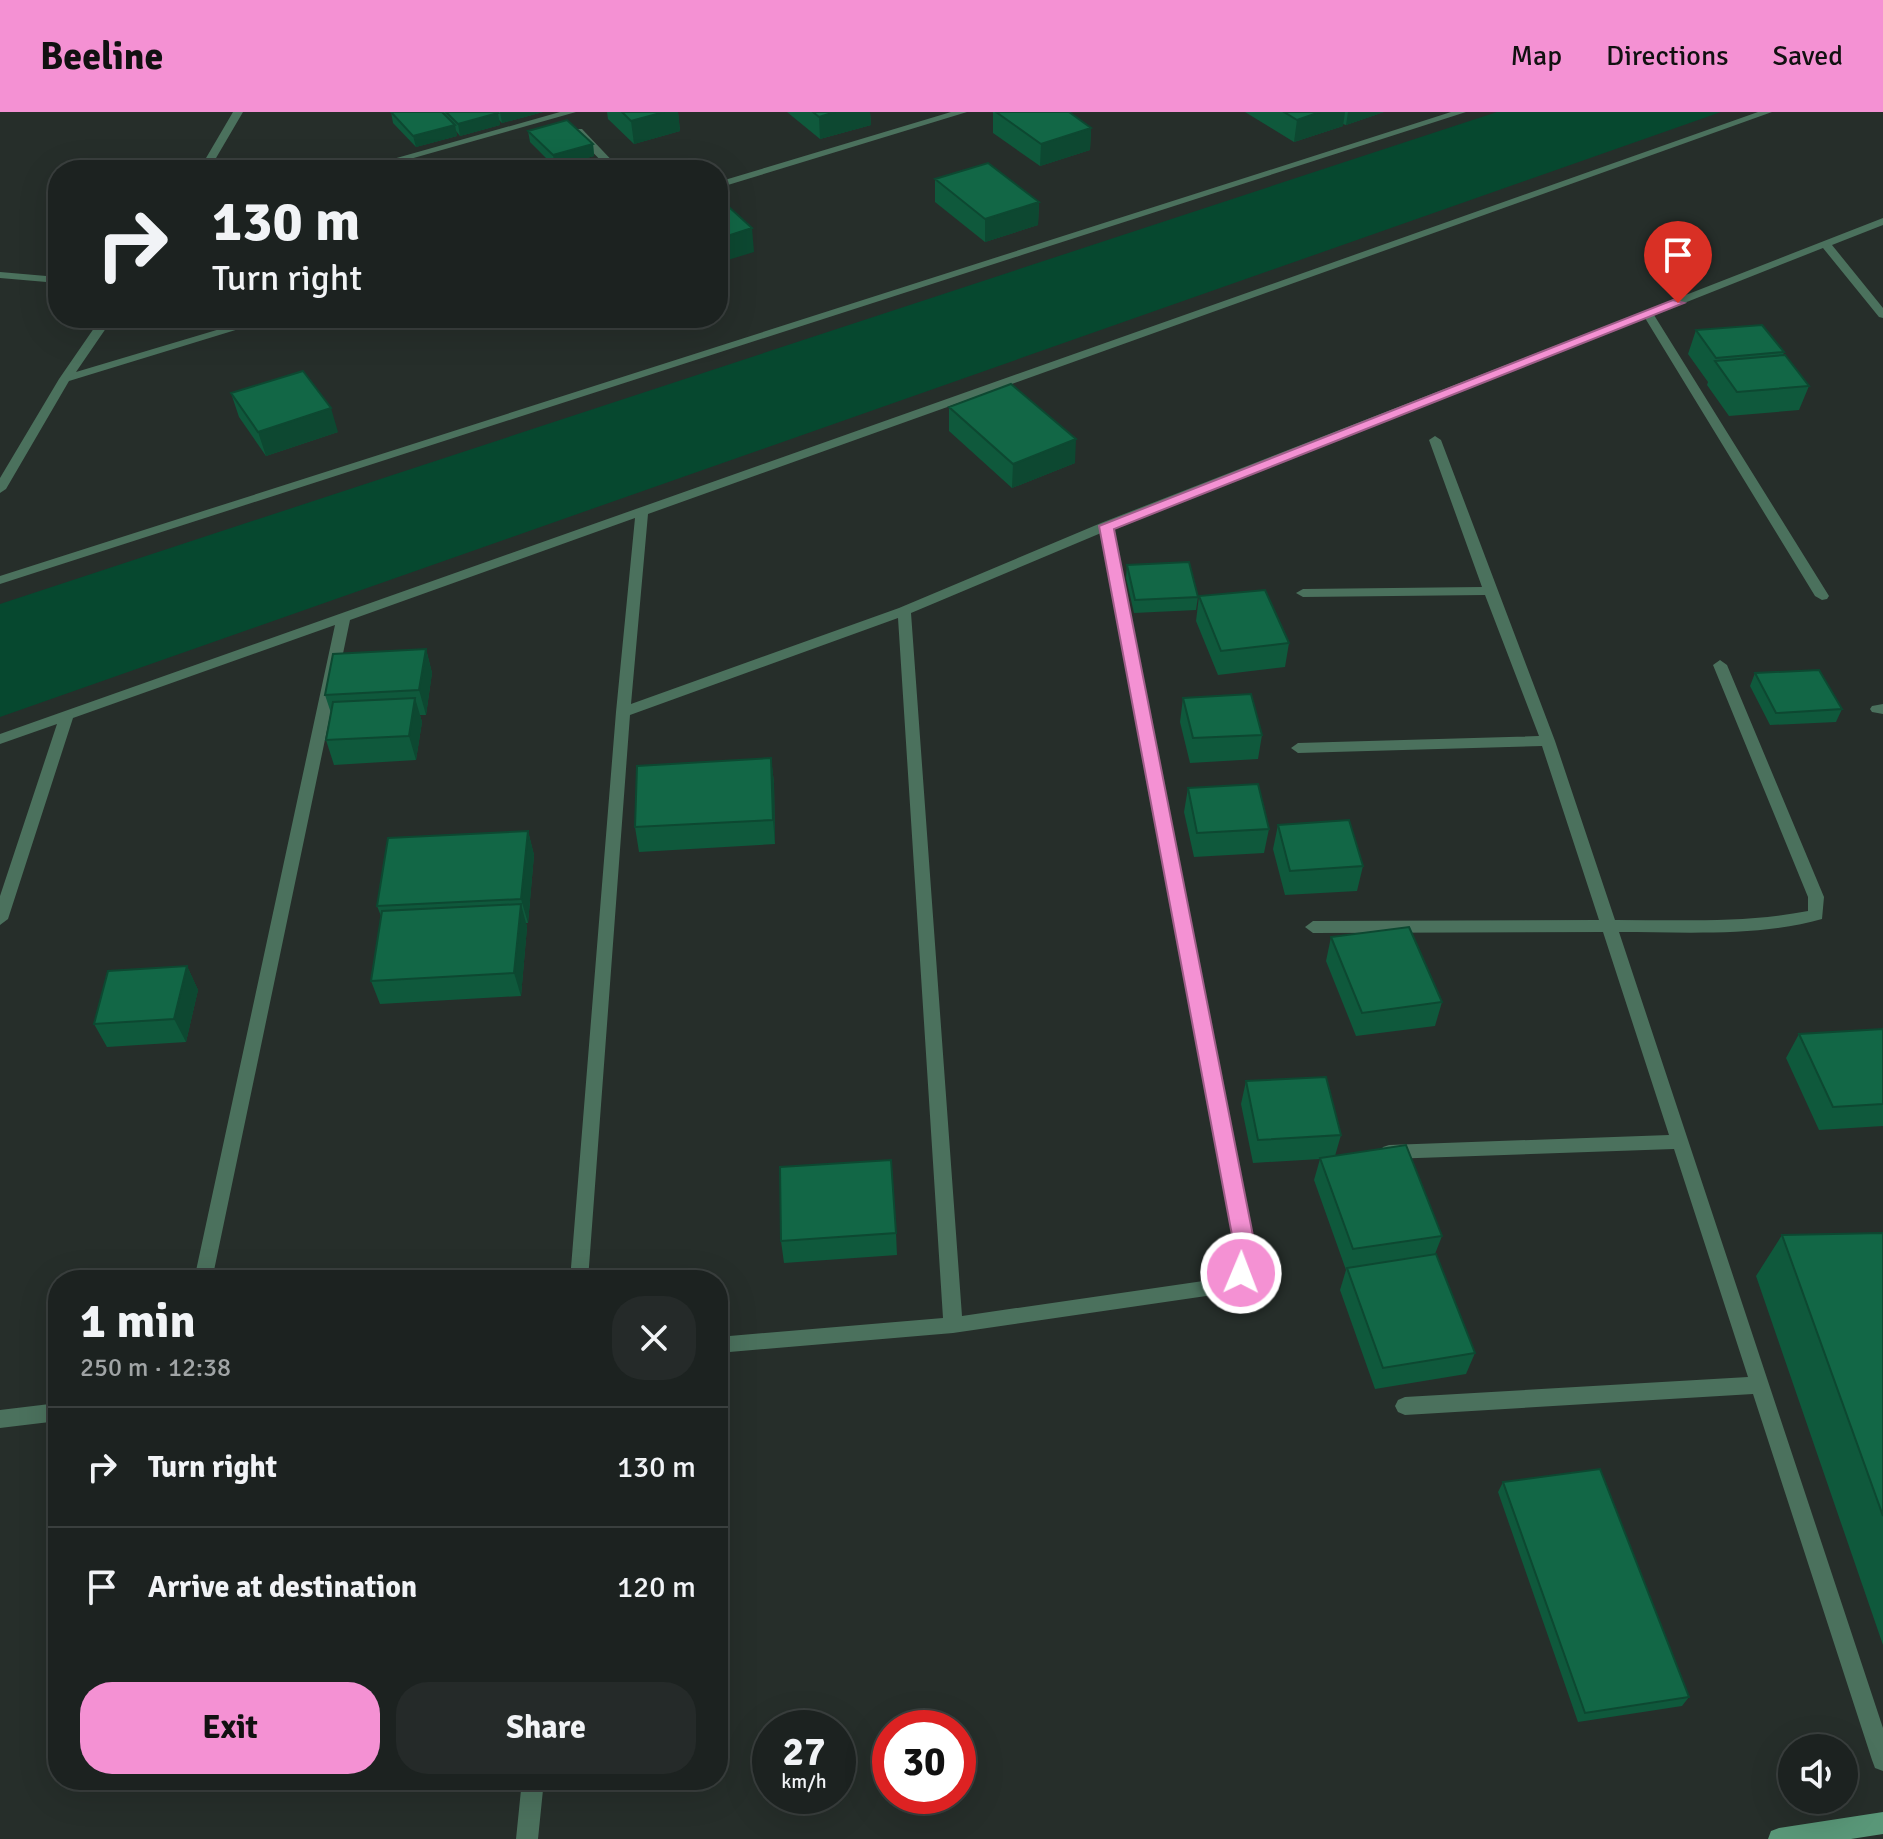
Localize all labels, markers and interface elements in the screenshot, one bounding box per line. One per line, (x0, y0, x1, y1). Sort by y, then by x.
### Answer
text: Beeline (40, 33, 163, 80)
text: Map (1510, 39, 1562, 73)
text: Directions (1606, 39, 1728, 73)
text: Saved (1772, 39, 1843, 73)
text: 130 m (212, 187, 360, 256)
icon: right (80, 192, 184, 296)
pin (1644, 221, 1712, 303)
icon: arrive (1656, 233, 1700, 277)
text: Turn right (212, 256, 362, 301)
position arrow (1199, 1231, 1283, 1315)
text: 1 min (80, 1292, 196, 1351)
button: close (612, 1296, 696, 1380)
text: 250 m · 12:38 (80, 1352, 231, 1384)
icon: right (80, 1445, 124, 1489)
text: Turn right (148, 1449, 277, 1486)
text: 130 m (617, 1449, 696, 1486)
icon: arrive (80, 1565, 124, 1609)
text: Arrive at destination (148, 1569, 417, 1606)
text: 120 m (617, 1569, 696, 1606)
button: Exit (80, 1682, 380, 1774)
button: Share (396, 1682, 696, 1774)
speed limit sign: 30 (872, 1710, 976, 1814)
text: 27 (782, 1727, 826, 1777)
map controls (1778, 1734, 1858, 1814)
button: sound (1778, 1734, 1858, 1814)
text: km/h (781, 1769, 827, 1794)

